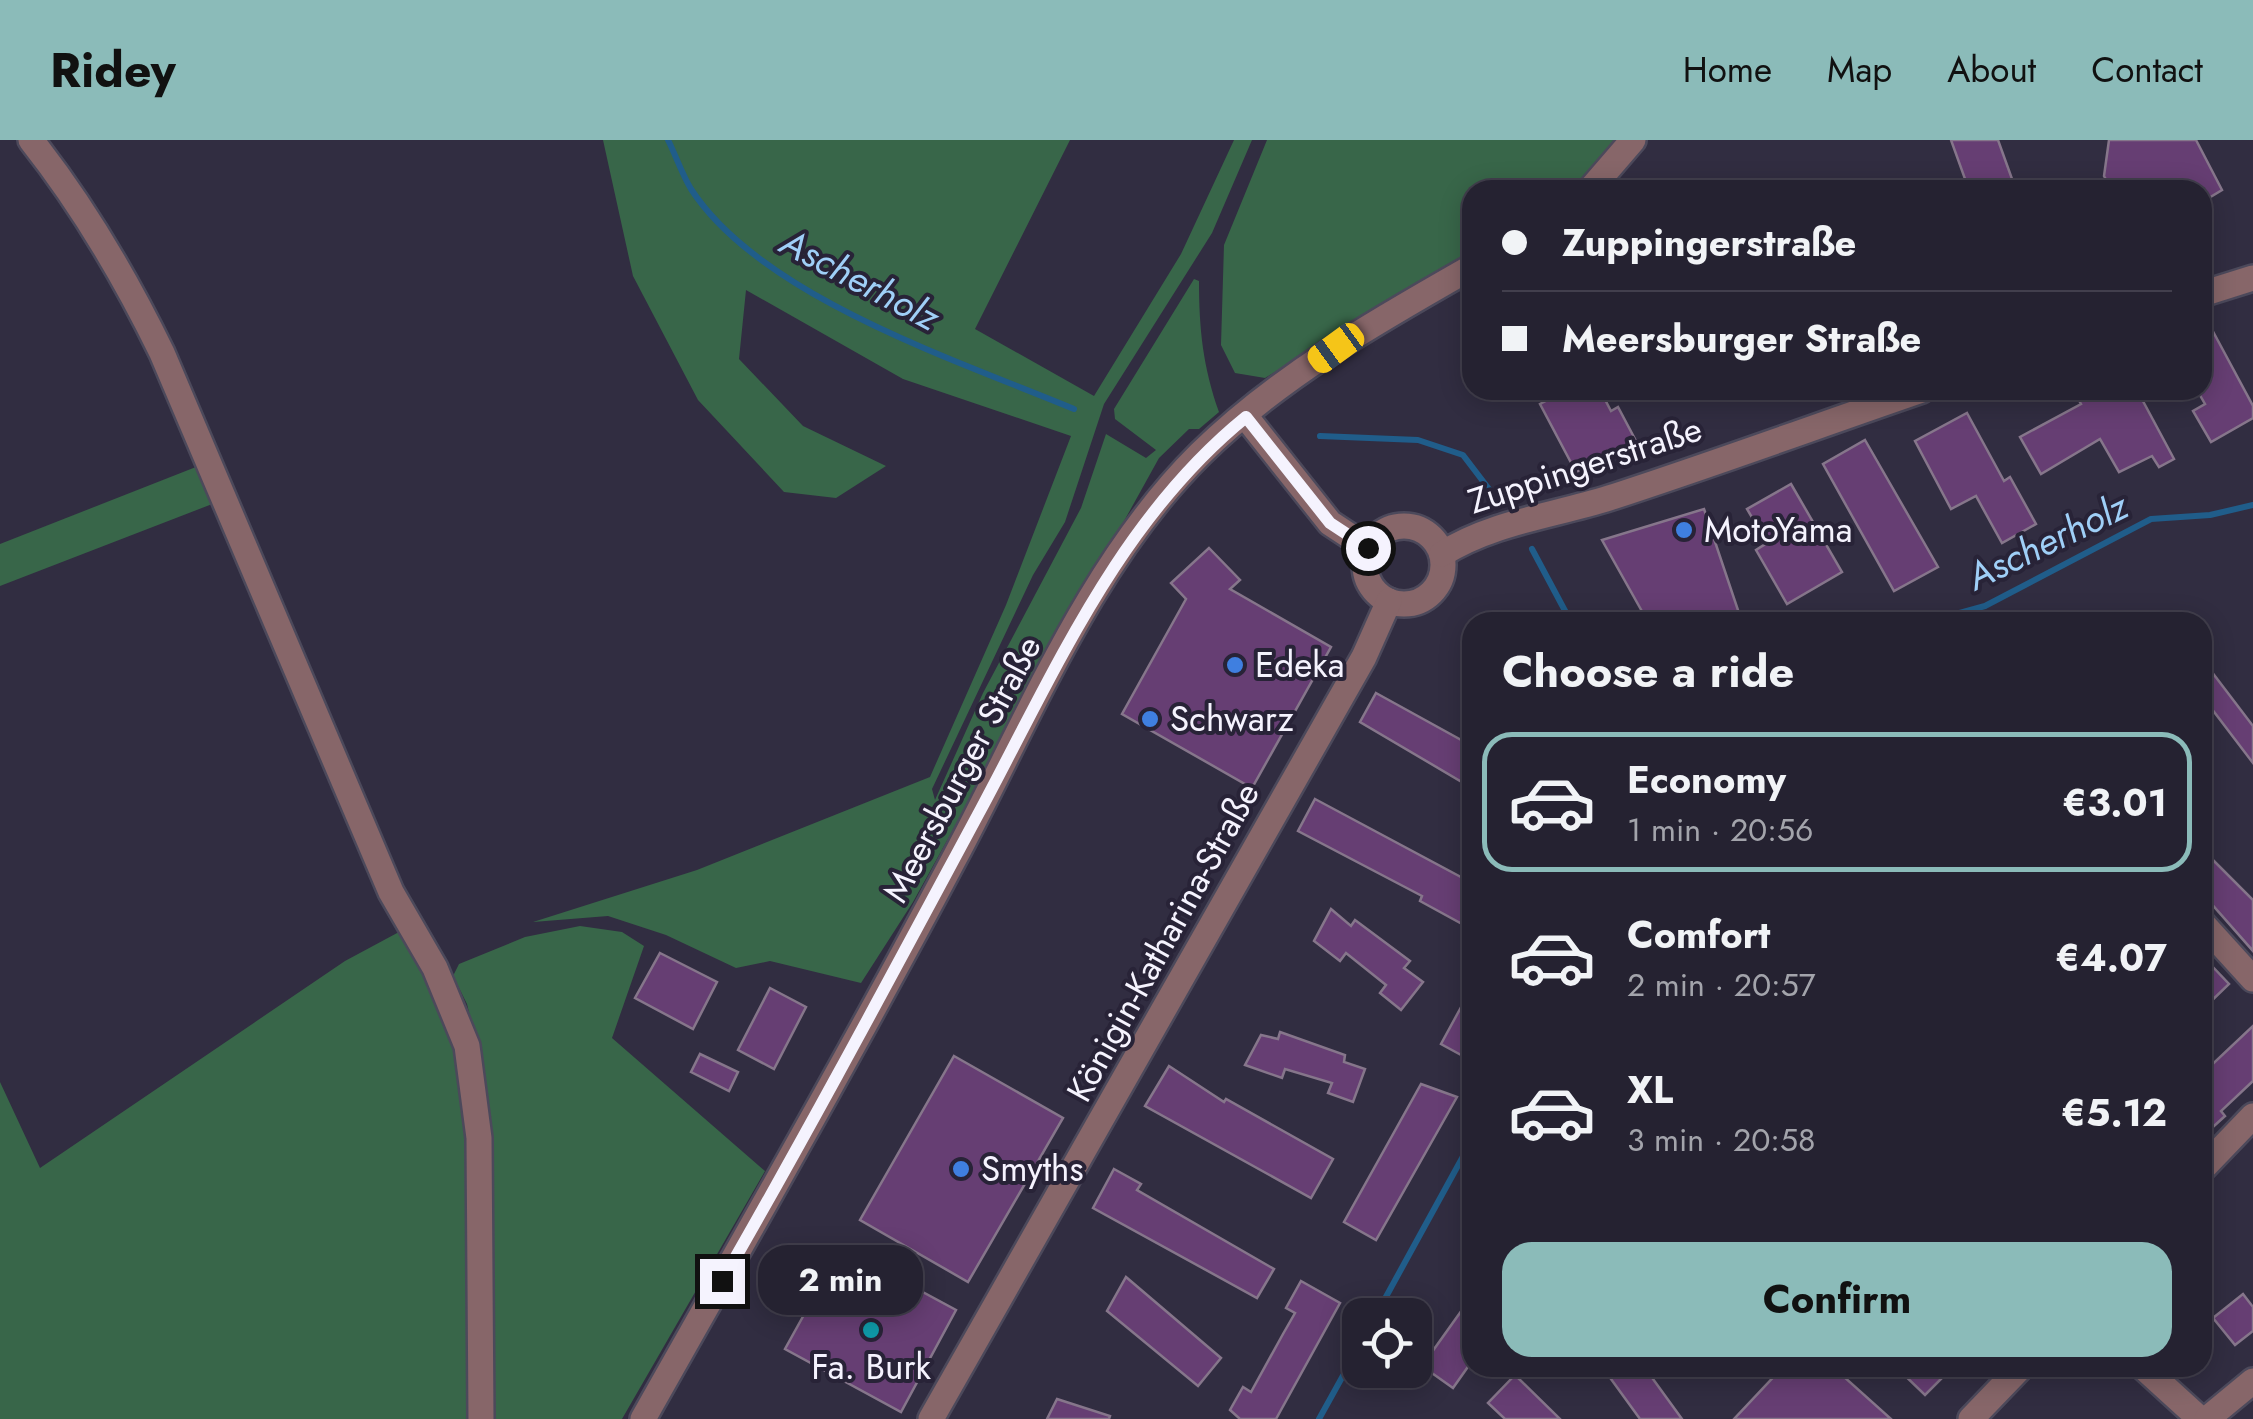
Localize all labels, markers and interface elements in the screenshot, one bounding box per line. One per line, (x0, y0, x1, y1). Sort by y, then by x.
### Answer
text: Ridey (50, 36, 176, 105)
text: Home (1683, 45, 1772, 95)
text: Map (1827, 45, 1892, 95)
text: About (1947, 45, 2036, 95)
text: Contact (2091, 45, 2203, 95)
water label: Ascherholz (770, 214, 951, 345)
text: Zuppingerstraße (1562, 215, 1856, 270)
text: Meersburger Straße (1562, 311, 1921, 366)
car (1303, 318, 1369, 378)
street label: Zuppingerstraße (1462, 404, 1708, 526)
water label: Ascherholz (1956, 478, 2139, 604)
place label: MotoYama (1704, 505, 1853, 555)
marker: MotoYama (1673, 519, 1695, 541)
route start (1346, 526, 1391, 571)
street label: Meersburger Straße (871, 627, 1053, 911)
text: Choose a ride (1502, 639, 1794, 704)
place label: Edeka (1255, 640, 1344, 690)
marker: Edeka (1224, 654, 1246, 676)
place label: Schwarz (1170, 694, 1294, 744)
marker: Schwarz (1139, 708, 1161, 730)
text: Economy (1627, 752, 1786, 807)
icon: car (1507, 757, 1597, 847)
street label: Königin-Katharina-Straße (1054, 773, 1272, 1111)
text: €3.01 (2062, 775, 2167, 830)
text: 1 min · 20:56 (1627, 807, 1813, 853)
text: Comfort (1627, 907, 1770, 962)
icon: car (1507, 912, 1597, 1002)
text: €4.07 (2055, 930, 2167, 985)
text: 2 min · 20:57 (1627, 962, 1816, 1008)
text: XL (1627, 1062, 1673, 1117)
icon: car (1507, 1067, 1597, 1157)
text: €5.12 (2061, 1085, 2167, 1140)
text: 3 min · 20:58 (1627, 1117, 1815, 1163)
place label: Smyths (981, 1144, 1084, 1194)
marker: Smyths (950, 1158, 972, 1180)
button: Confirm (1502, 1242, 2172, 1357)
callout: 2 min (757, 1246, 922, 1316)
text: 2 min (798, 1257, 883, 1303)
route end (700, 1259, 745, 1304)
map controls (1342, 1298, 1432, 1388)
button: locate (1342, 1298, 1432, 1388)
marker: Fa. Burk (860, 1319, 882, 1341)
place label: Fa. Burk (811, 1342, 931, 1392)

